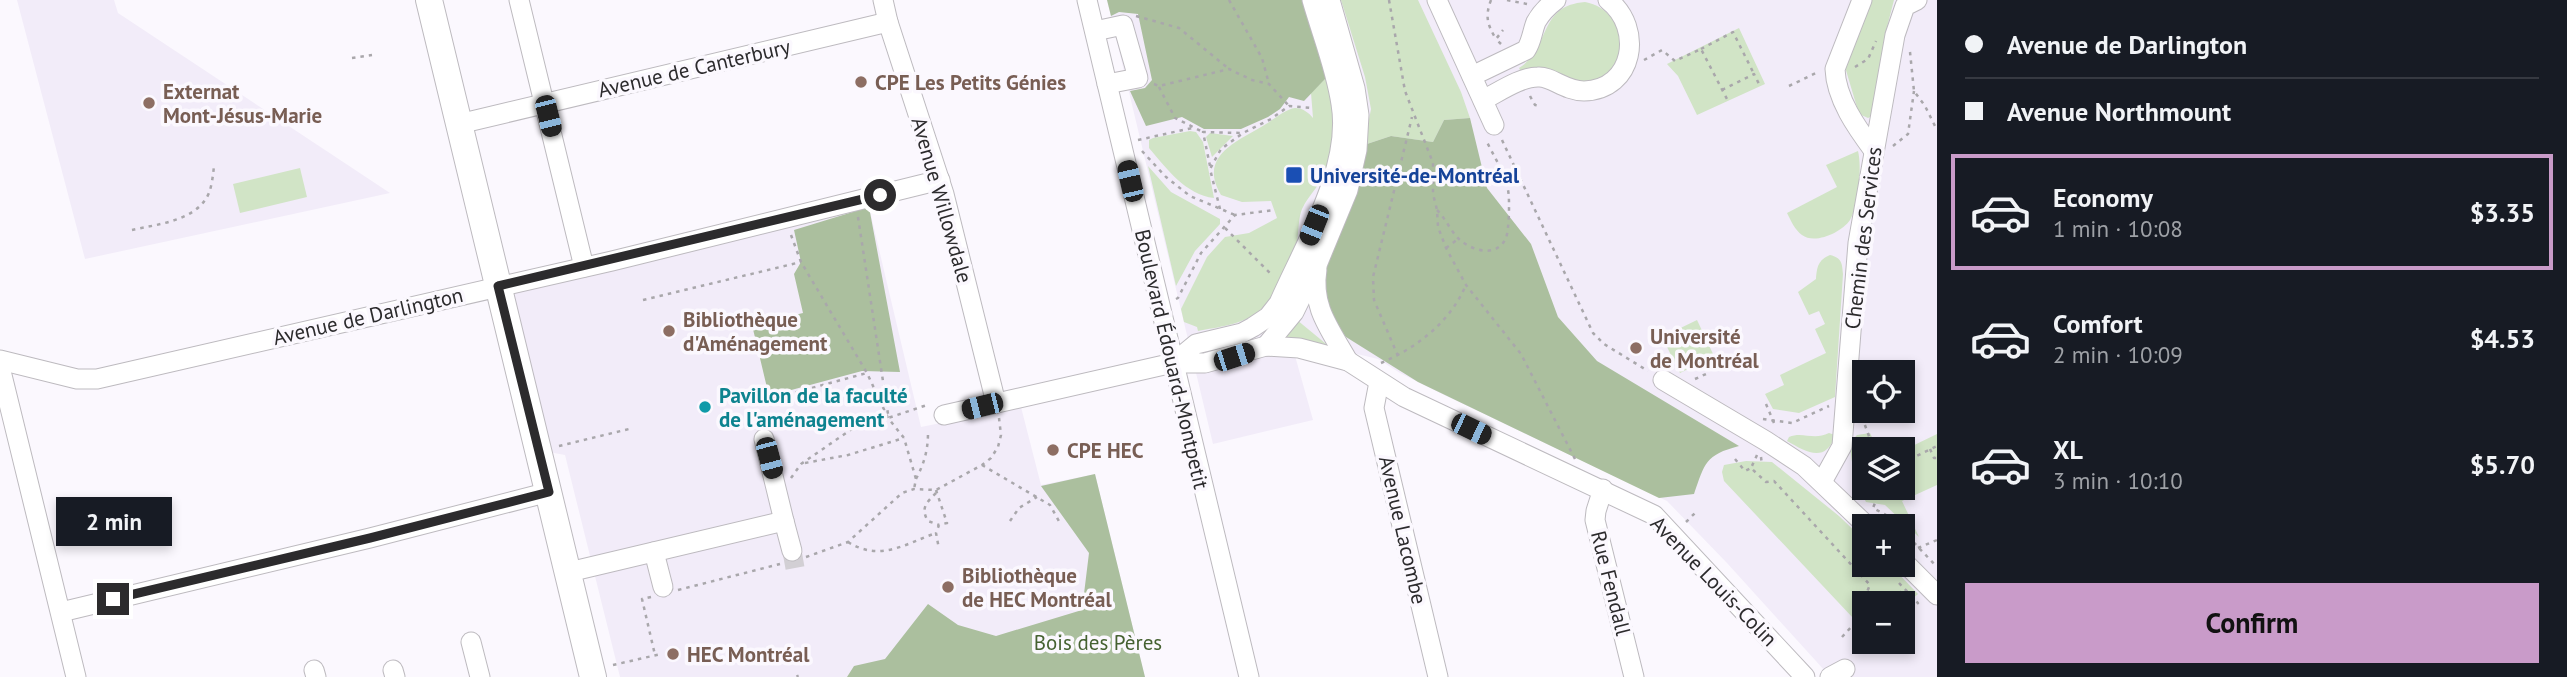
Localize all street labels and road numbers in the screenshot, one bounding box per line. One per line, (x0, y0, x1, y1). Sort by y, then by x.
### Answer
street label: Avenue de Canterbury (595, 33, 793, 103)
street label: Avenue Willowdale (905, 114, 979, 286)
street label: Chemin des Services (1838, 145, 1888, 331)
street label: Boulevard Édouard-Montpetit (1129, 227, 1215, 491)
street label: Avenue de Darlington (270, 281, 466, 351)
street label: Avenue Lacombe (1373, 453, 1433, 607)
street label: Avenue Louis-Colin (1645, 510, 1783, 652)
street label: Rue Fendall (1585, 528, 1637, 638)

